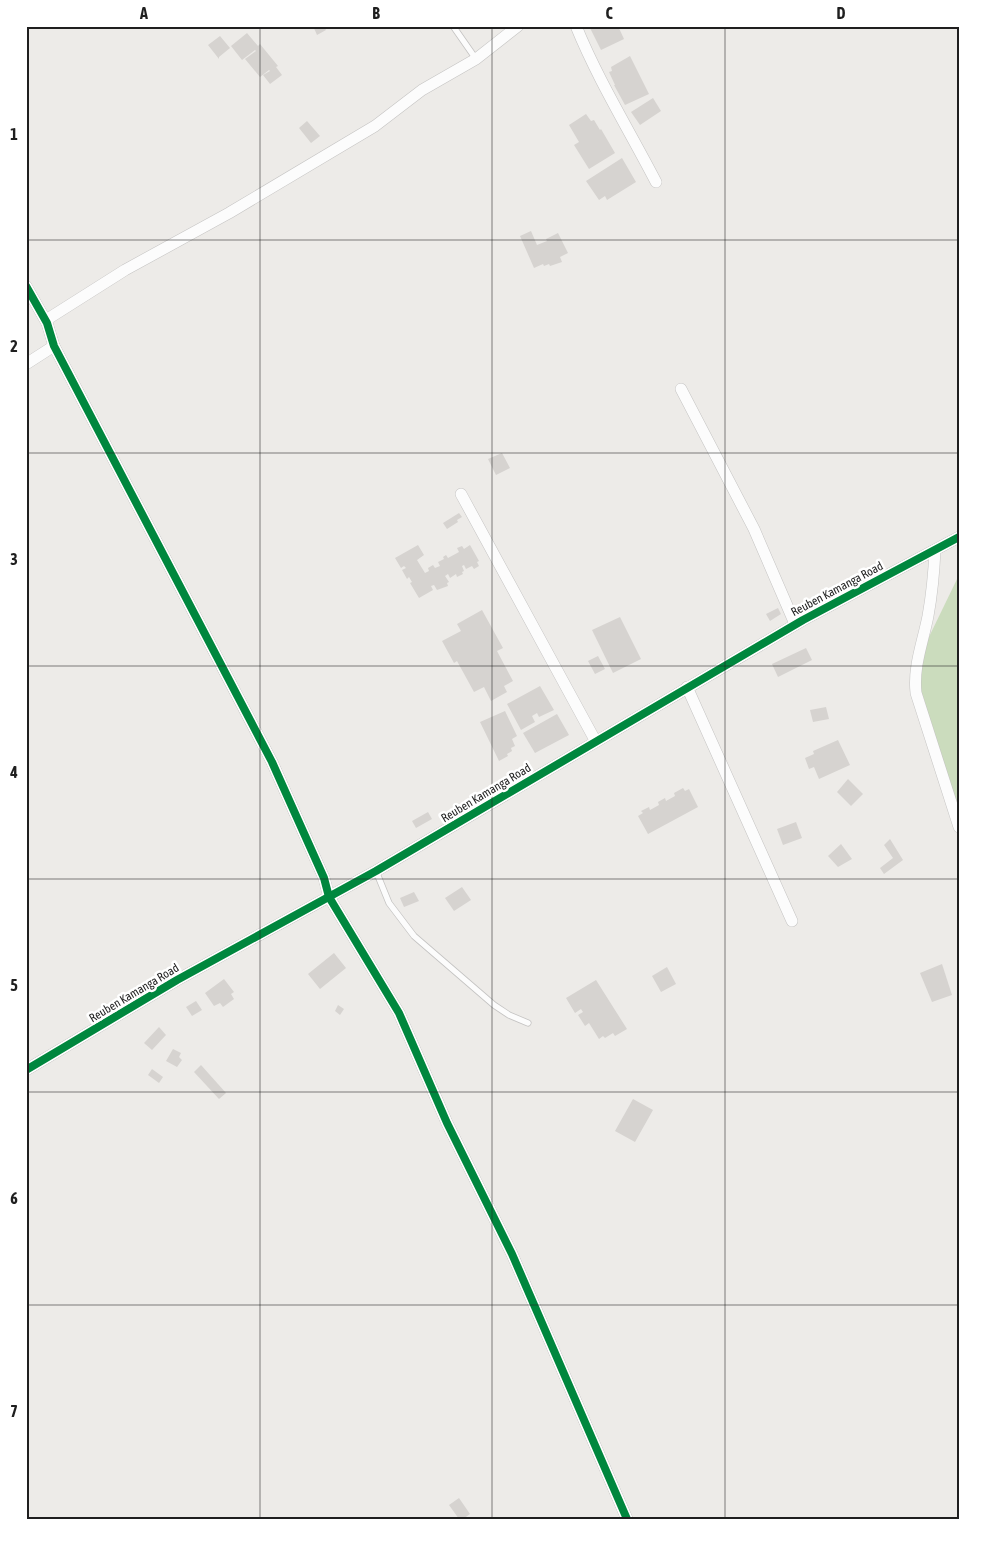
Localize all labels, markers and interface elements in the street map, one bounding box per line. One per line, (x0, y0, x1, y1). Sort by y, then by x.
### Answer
text: A (139, 4, 148, 22)
text: B (372, 4, 380, 22)
text: C (605, 4, 613, 22)
text: D (837, 4, 846, 22)
text: 1 (10, 125, 18, 143)
text: 2 (10, 337, 18, 355)
text: 3 (10, 550, 18, 568)
street label: Reuben Kamanga Road (789, 559, 885, 619)
street label: Reuben Kamanga Road (439, 761, 533, 825)
text: 4 (9, 763, 18, 781)
street label: Reuben Kamanga Road (87, 961, 181, 1025)
text: 5 (10, 976, 18, 994)
text: 6 (10, 1189, 18, 1207)
text: 7 (10, 1402, 18, 1420)

